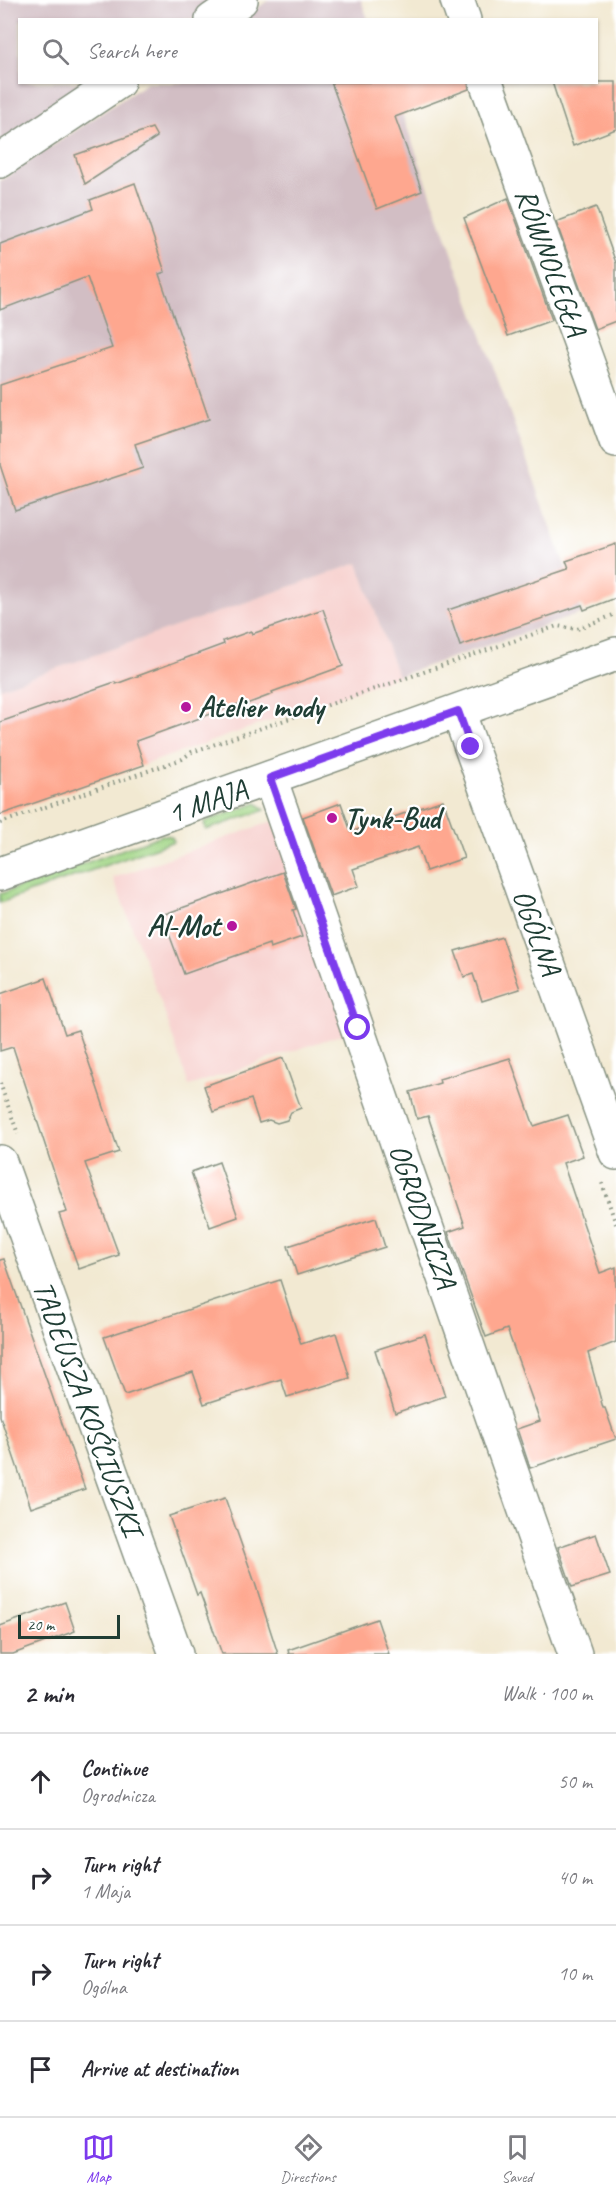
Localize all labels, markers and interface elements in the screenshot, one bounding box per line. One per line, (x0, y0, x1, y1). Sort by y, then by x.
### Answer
search box (18, 18, 598, 84)
icon: search (39, 35, 72, 68)
text: Search here (87, 37, 177, 65)
street label: RÓWNOLEGŁA (507, 183, 596, 343)
place label: Atelier mody (198, 688, 326, 726)
marker: Atelier mody (179, 700, 193, 714)
route end (457, 733, 483, 759)
street label: 1 MAJA (162, 769, 253, 832)
place label: Tynk-Bud (344, 799, 445, 837)
marker: Tynk-Bud (325, 811, 339, 825)
street label: OGÓLNA (504, 884, 571, 982)
place label: Al-Mot (147, 907, 223, 945)
marker: Al-Mot (225, 919, 239, 933)
route start (344, 1014, 370, 1040)
street label: OGRODNICZA (381, 1139, 466, 1295)
street label: TADEUSZA KOŚCIUSZKI (24, 1276, 154, 1546)
scale bar (18, 1612, 120, 1640)
text: 20 m (27, 1615, 54, 1635)
text: 2 min (24, 1677, 74, 1710)
text: Walk · 100 m (502, 1681, 592, 1706)
text: Continue (81, 1755, 147, 1783)
icon: ahead (24, 1765, 57, 1798)
text: 50 m (558, 1769, 592, 1794)
text: Ogrodnicza (81, 1783, 155, 1808)
text: Turn right (81, 1851, 158, 1879)
icon: right (24, 1861, 57, 1894)
text: 40 m (558, 1865, 592, 1890)
text: 1 Maja (81, 1879, 130, 1904)
text: Turn right (81, 1947, 158, 1975)
icon: right (24, 1957, 57, 1990)
text: 10 m (558, 1961, 592, 1986)
text: Ogólna (81, 1975, 127, 2000)
icon: arrive (24, 2053, 57, 2086)
text: Arrive at destination (81, 2055, 238, 2083)
tab: Map (82, 2131, 115, 2187)
tab: Directions (280, 2131, 336, 2187)
tab: Saved (501, 2131, 534, 2187)

